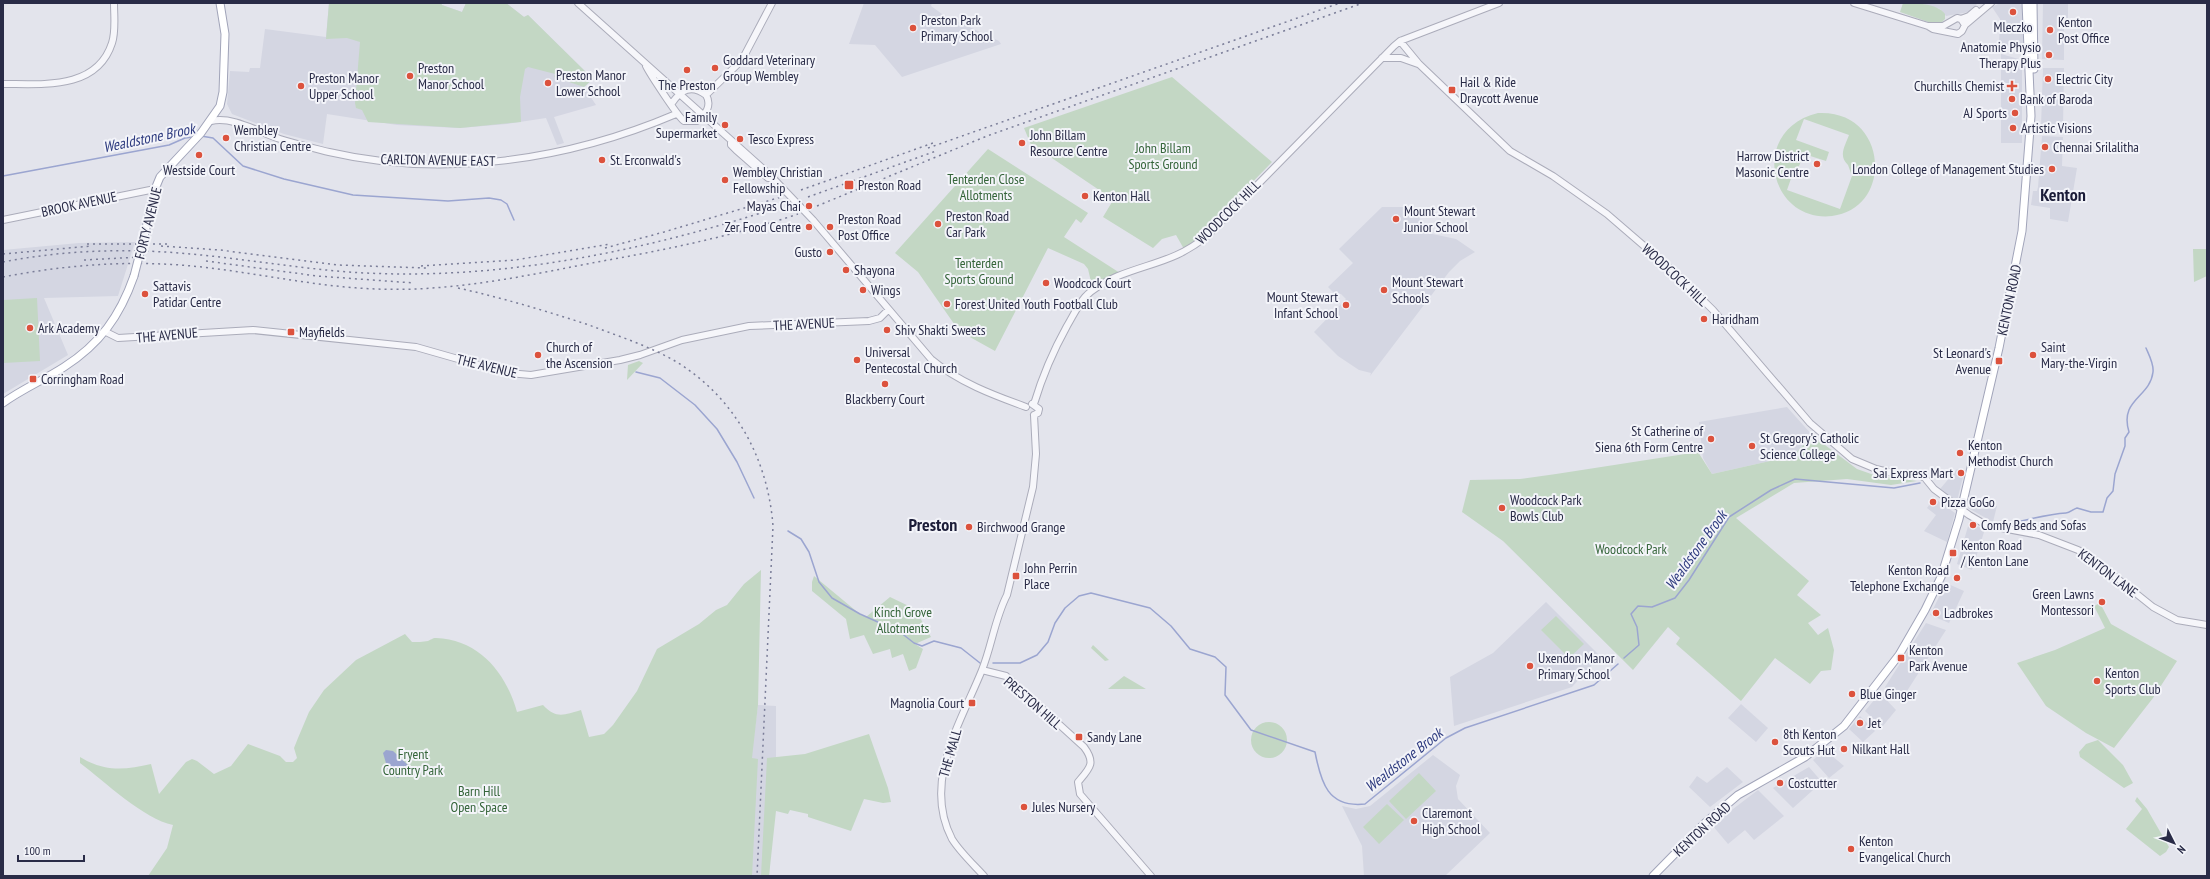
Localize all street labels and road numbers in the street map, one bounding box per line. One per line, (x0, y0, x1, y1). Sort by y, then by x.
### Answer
street label: CARLTON AVENUE EAST (381, 150, 496, 170)
street label: WOODCOCK HILL (1192, 176, 1264, 248)
street label: FORTY AVENUE (130, 185, 166, 261)
street label: BROOK AVENUE (40, 187, 118, 221)
street label: WOODCOCK HILL (1638, 240, 1712, 310)
street label: KENTON ROAD (1993, 263, 2025, 337)
street label: THE AVENUE (773, 313, 835, 335)
street label: THE AVENUE (135, 323, 199, 347)
street label: THE AVENUE (455, 350, 519, 382)
street label: KENTON LANE (2074, 545, 2142, 601)
street label: PRESTON HILL (1000, 673, 1066, 733)
street label: THE MALL (934, 726, 966, 779)
street label: KENTON ROAD (1670, 798, 1734, 860)

